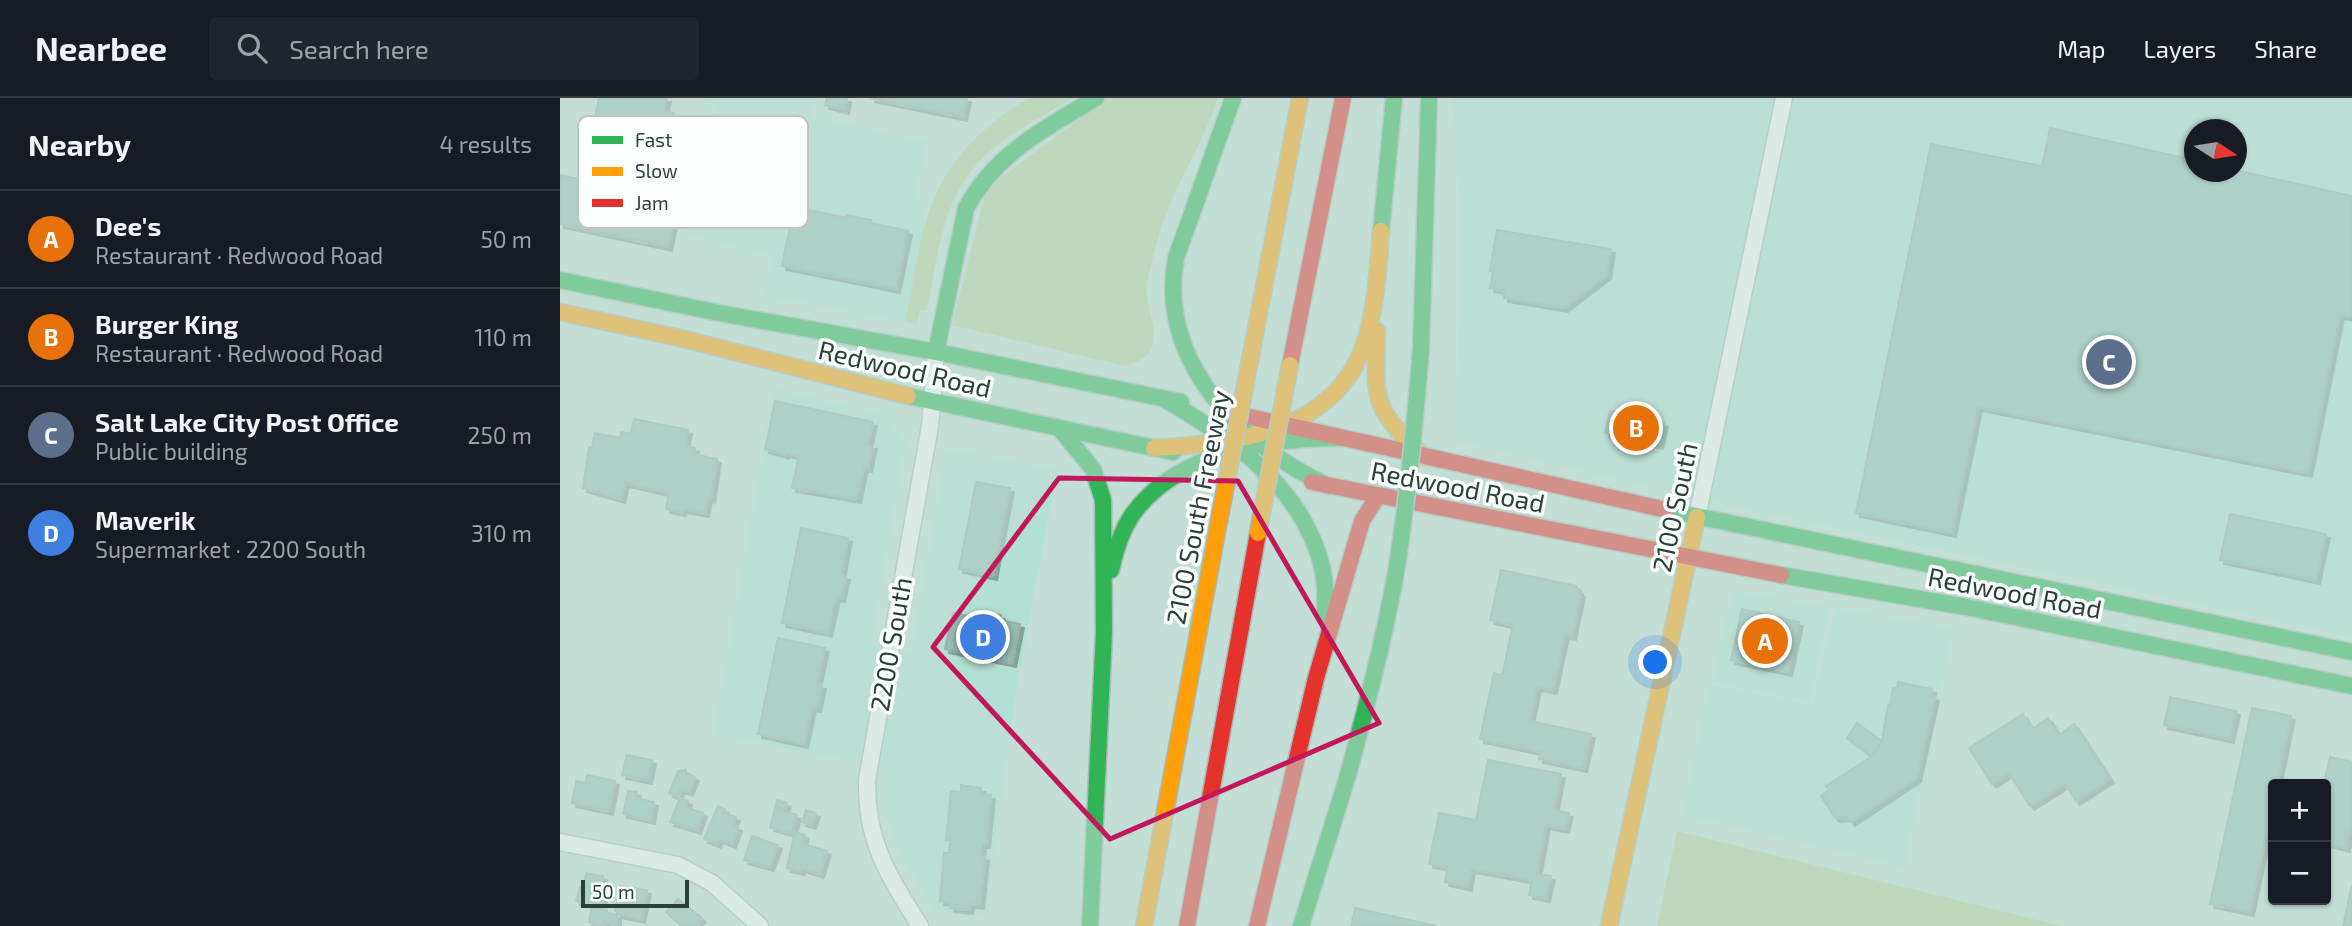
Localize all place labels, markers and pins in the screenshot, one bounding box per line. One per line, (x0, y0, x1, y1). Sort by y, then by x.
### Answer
pin: C (2086, 336, 2132, 388)
pin: B (1613, 402, 1659, 454)
pin: D (960, 611, 1006, 663)
pin: A (1742, 615, 1788, 667)

